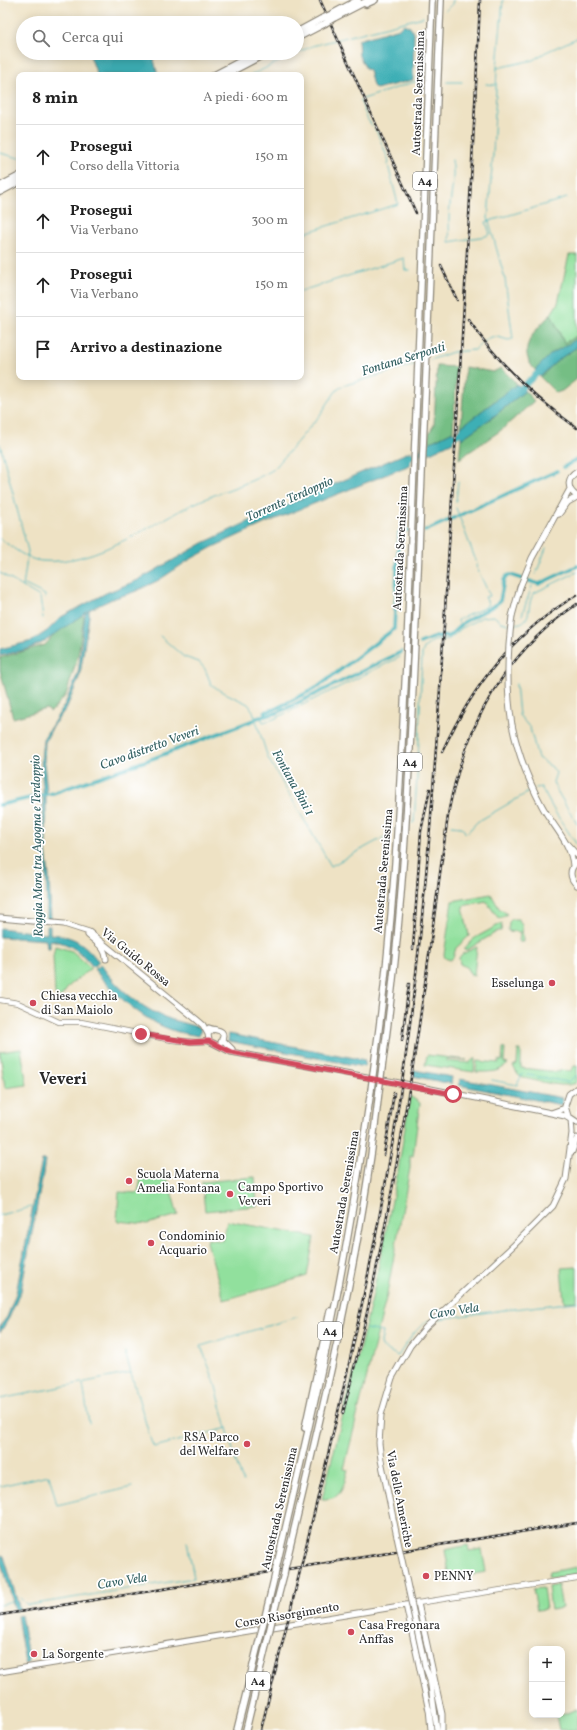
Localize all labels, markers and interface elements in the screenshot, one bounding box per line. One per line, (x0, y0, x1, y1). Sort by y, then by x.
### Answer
search box (16, 16, 304, 60)
icon: search (30, 27, 52, 49)
text: Cerca qui (62, 28, 124, 49)
street label: Autostrada Serenissima (409, 30, 429, 156)
text: 8 min (32, 87, 78, 110)
text: A piedi · 600 m (203, 89, 288, 107)
text: Prosegui (70, 137, 133, 158)
icon: ahead (32, 146, 54, 168)
text: 150 m (255, 148, 288, 166)
text: Corso della Vittoria (70, 158, 180, 176)
road number: A4 (413, 172, 437, 190)
text: Prosegui (70, 201, 133, 222)
icon: ahead (32, 210, 54, 232)
text: 300 m (252, 212, 288, 230)
text: Via Verbano (70, 222, 138, 240)
text: Prosegui (70, 265, 133, 286)
icon: ahead (32, 274, 54, 296)
text: 150 m (255, 276, 288, 294)
text: Via Verbano (70, 286, 138, 304)
icon: arrive (32, 338, 54, 360)
text: Arrivo a destinazione (70, 338, 222, 359)
water label: Fontana Serponti (360, 338, 448, 381)
water label: Torrente Terdoppio (243, 473, 336, 527)
street label: Autostrada Serenissima (390, 485, 412, 611)
water label: Cavo distretto Veveri (98, 722, 202, 775)
water label: Fontana Bini 1 (267, 747, 318, 819)
road number: A4 (398, 753, 422, 771)
water label: Roggia Mora tra Agogna e Terdoppio (27, 755, 49, 937)
street label: Autostrada Serenissima (371, 808, 397, 934)
street label: Via Guido Rossa (97, 925, 173, 991)
place label: Esselunga (491, 976, 544, 992)
marker: Esselunga (547, 978, 557, 988)
place label: Chiesa vecchia di San Maiolo (41, 989, 118, 1019)
marker: Chiesa vecchia di San Maiolo (28, 998, 38, 1008)
route end (132, 1025, 150, 1043)
district label: Veveri (39, 1069, 87, 1091)
route start (444, 1085, 462, 1103)
street label: Autostrada Serenissima (326, 1129, 364, 1255)
place label: Scuola Materna Amelia Fontana (137, 1167, 220, 1197)
marker: Scuola Materna Amelia Fontana (124, 1176, 134, 1186)
place label: Campo Sportivo Veveri (238, 1180, 323, 1210)
marker: Campo Sportivo Veveri (225, 1189, 235, 1199)
place label: Condominio Acquario (159, 1229, 225, 1259)
marker: Condominio Acquario (146, 1238, 156, 1248)
water label: Cavo Vela (428, 1299, 481, 1325)
road number: A4 (318, 1322, 342, 1340)
place label: RSA Parco del Welfare (180, 1430, 239, 1460)
marker: RSA Parco del Welfare (242, 1439, 252, 1449)
street label: Autostrada Serenissima (258, 1445, 302, 1571)
street label: Via delle Americhe (382, 1449, 416, 1549)
water label: Cavo Vela (96, 1569, 149, 1595)
place label: PENNY (434, 1569, 474, 1585)
marker: PENNY (421, 1571, 431, 1581)
street label: Corso Risorgimento (234, 1599, 340, 1633)
place label: Casa Fregonara Anffas (359, 1618, 440, 1648)
marker: Casa Fregonara Anffas (346, 1627, 356, 1637)
map controls (529, 1646, 565, 1718)
button: + (529, 1646, 565, 1682)
place label: La Sorgente (42, 1647, 104, 1663)
marker: La Sorgente (29, 1649, 39, 1659)
road number: A4 (246, 1672, 270, 1690)
button: − (529, 1682, 565, 1718)

